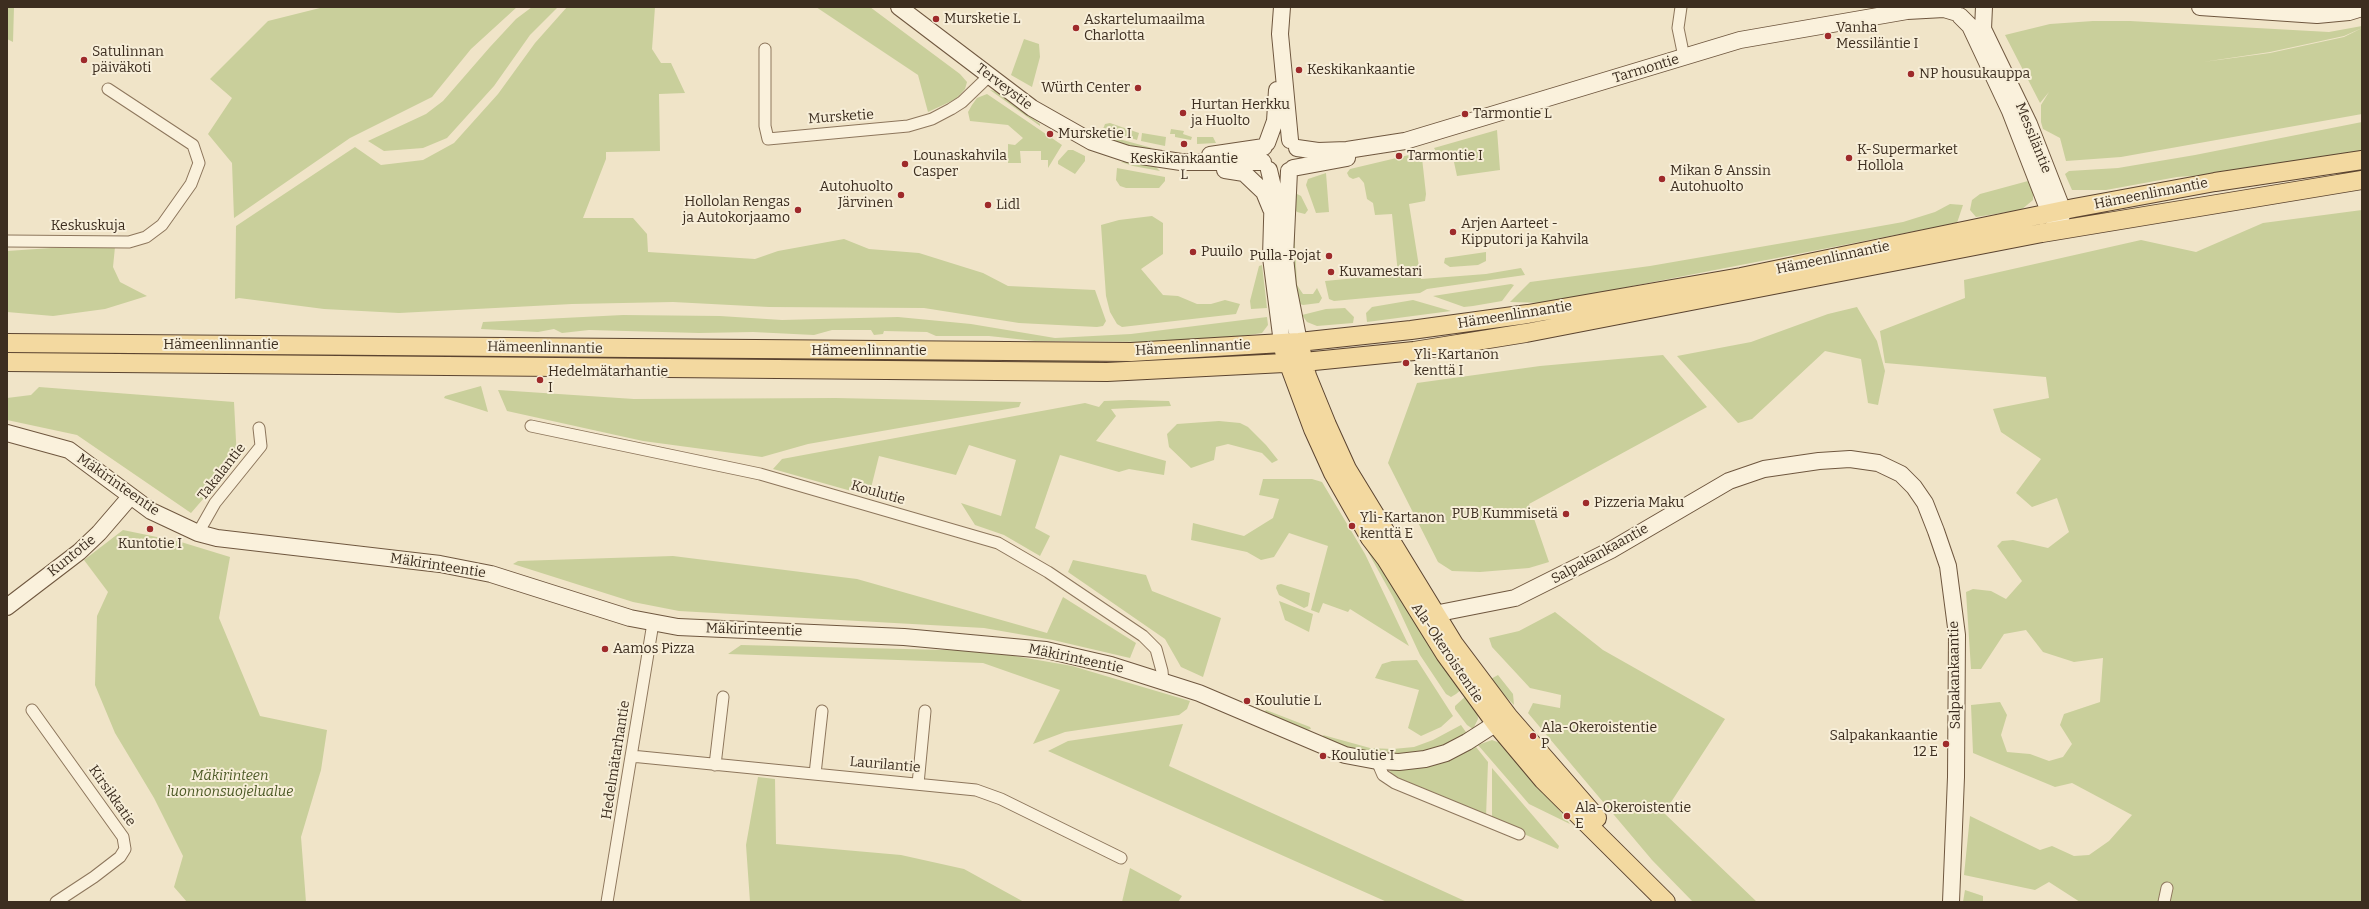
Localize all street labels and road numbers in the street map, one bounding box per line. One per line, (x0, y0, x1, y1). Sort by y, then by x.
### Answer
street label: Tarmontie (1611, 51, 1681, 87)
street label: Terveystie (972, 60, 1036, 114)
street label: Messiläntie (2011, 100, 2055, 176)
street label: Mursketie (808, 106, 874, 128)
street label: Hämeenlinnantie (2093, 175, 2209, 213)
street label: Keskuskuja (51, 218, 125, 234)
street label: Hämeenlinnantie (1775, 238, 1891, 278)
street label: Hämeenlinnantie (1457, 298, 1573, 332)
street label: Hämeenlinnantie (163, 337, 279, 353)
street label: Hämeenlinnantie (1135, 337, 1251, 359)
street label: Hämeenlinnantie (487, 339, 603, 357)
street label: Hämeenlinnantie (811, 343, 927, 359)
street label: Takalantie (195, 440, 249, 504)
street label: Mäkirinteentie (74, 450, 162, 520)
street label: Koulutie (849, 477, 907, 509)
street label: Salpakankaantie (1549, 520, 1651, 588)
street label: Kuntotie (45, 532, 99, 580)
street label: Mäkirinteentie (389, 550, 487, 582)
street label: Ala-Okeroistentie (1408, 600, 1486, 706)
street label: Mäkirinteentie (705, 620, 803, 640)
street label: Salpakankaantie (1946, 621, 1964, 729)
street label: Mäkirinteentie (1027, 641, 1125, 677)
street label: Hedelmätarhantie (598, 699, 634, 821)
street label: Laurilantie (849, 754, 921, 776)
street label: Kirsikkatie (85, 762, 139, 830)

